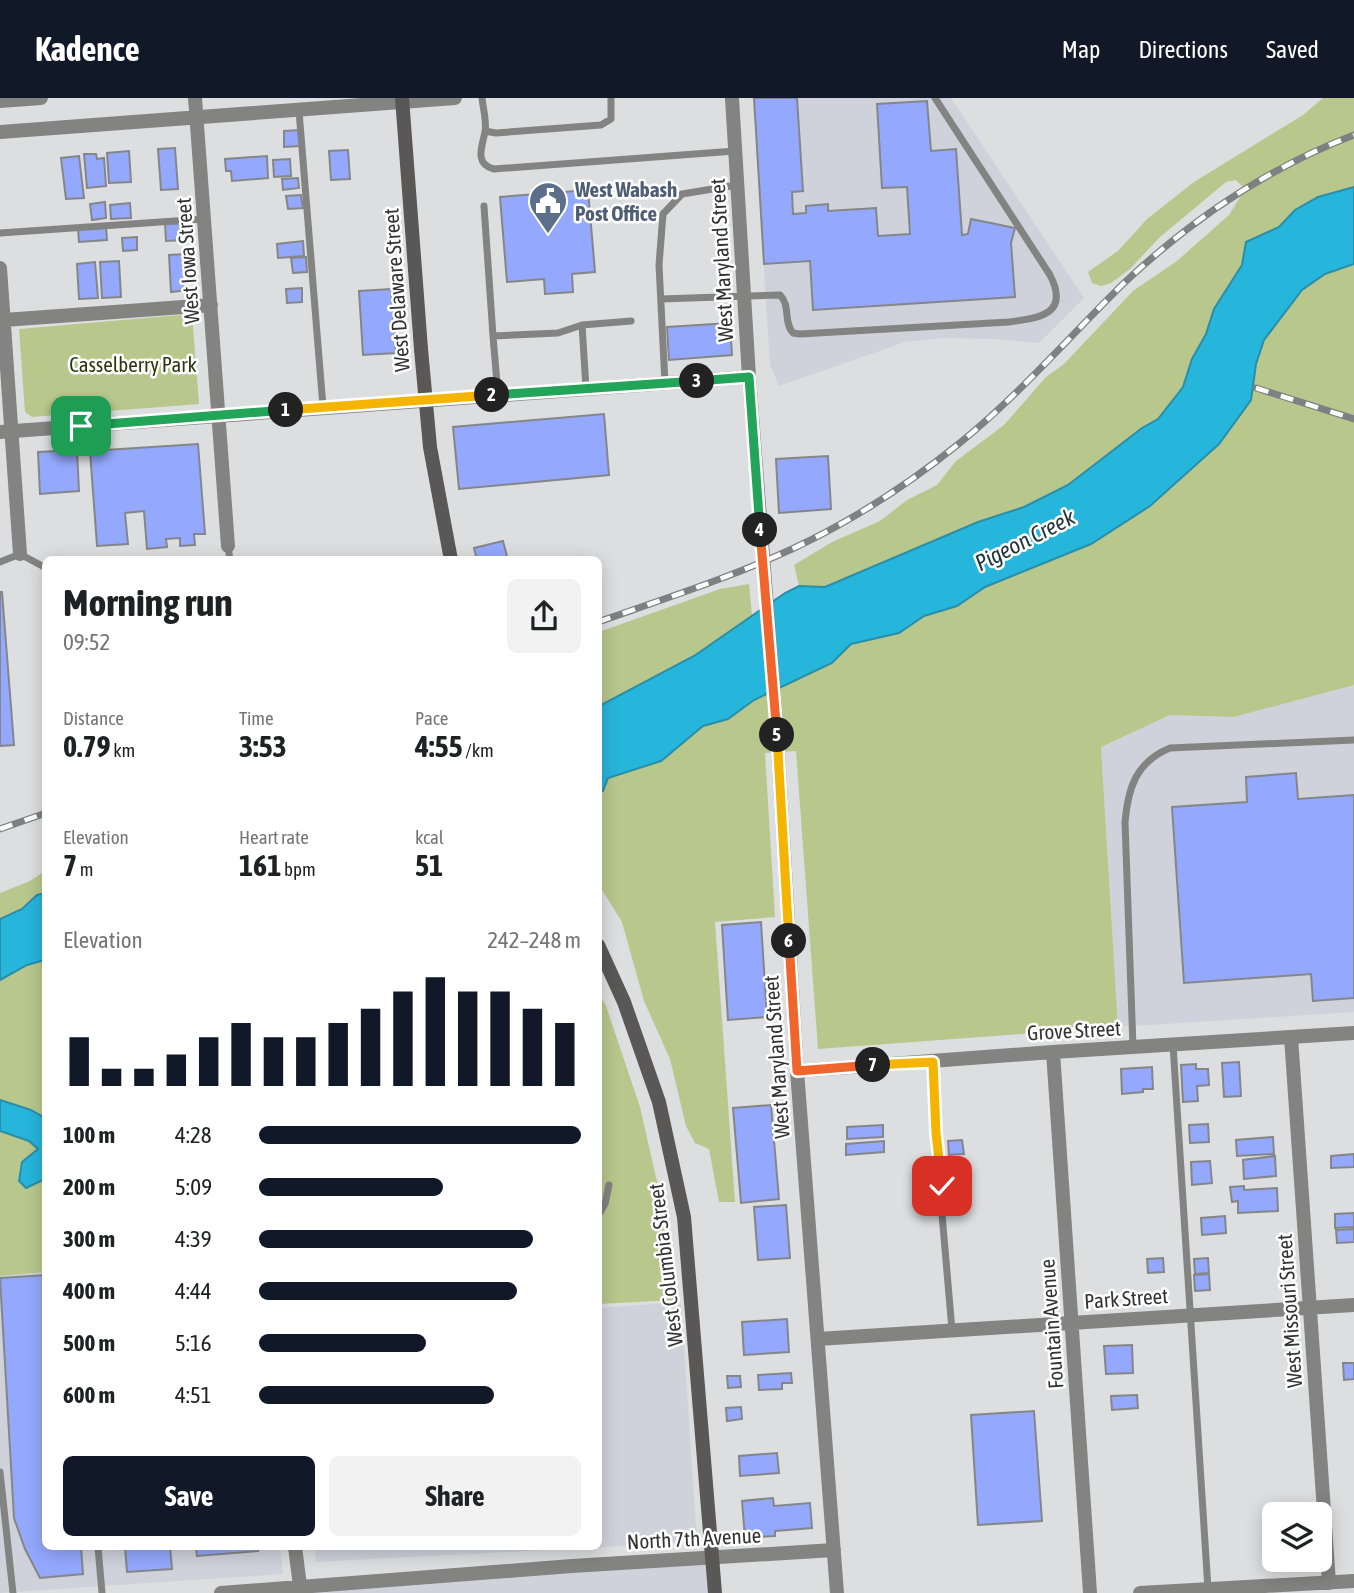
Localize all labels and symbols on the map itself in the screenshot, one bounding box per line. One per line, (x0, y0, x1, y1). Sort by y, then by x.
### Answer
place label: West Wabash Post Office (574, 177, 677, 225)
street label: West Maryland Street (705, 178, 737, 342)
public building icon: West Wabash Post Office (527, 180, 569, 235)
street label: West Iowa Street (171, 197, 203, 325)
street label: West Delaware Street (378, 207, 414, 373)
park label: Casselberry Park (69, 352, 197, 376)
pin: 3 (680, 364, 714, 398)
pin: 2 (475, 378, 510, 412)
pin: 1 (268, 392, 304, 428)
pin (51, 396, 111, 456)
water label: Pigeon Creek (971, 503, 1080, 576)
pin: 4 (742, 512, 778, 548)
pin: 5 (760, 718, 794, 752)
pin: 6 (772, 924, 806, 958)
street label: West Maryland Street (758, 975, 794, 1139)
street label: Grove Street (1026, 1016, 1122, 1044)
pin: 7 (856, 1048, 890, 1082)
pin (912, 1156, 972, 1216)
street label: West Columbia Street (643, 1182, 687, 1348)
street label: West Missouri Street (1272, 1233, 1306, 1389)
street label: Fountain Avenue (1034, 1258, 1068, 1390)
street label: Park Street (1083, 1283, 1169, 1313)
street label: North 7th Avenue (626, 1522, 762, 1554)

